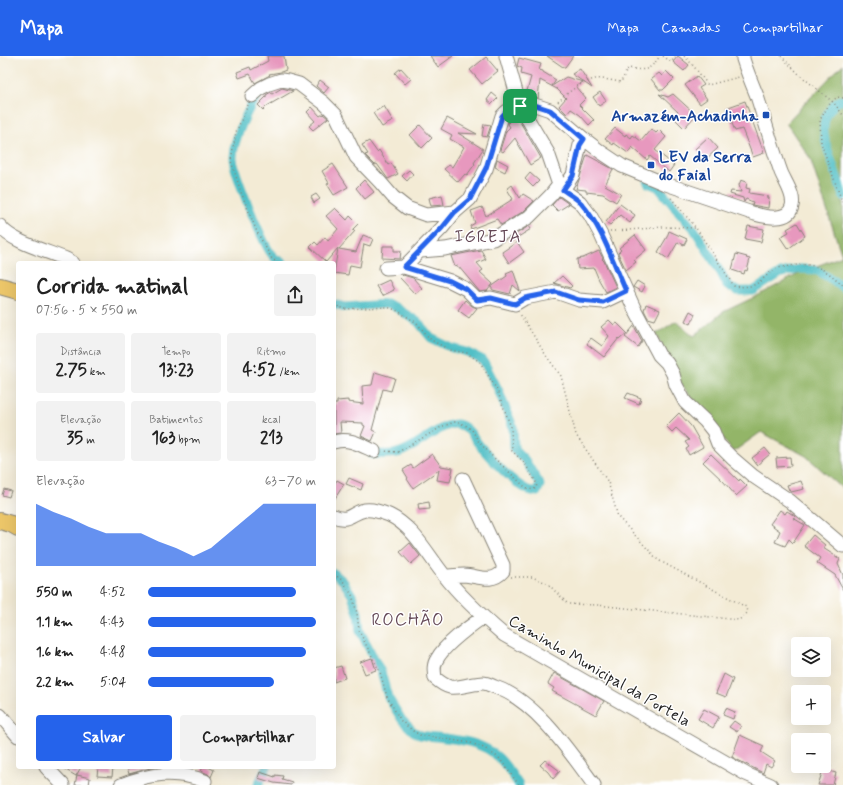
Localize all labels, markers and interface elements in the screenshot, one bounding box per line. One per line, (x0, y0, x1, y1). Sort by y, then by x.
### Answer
text: Mapa (20, 16, 63, 41)
text: Mapa (607, 19, 639, 37)
text: Camadas (661, 19, 720, 37)
text: Compartilhar (742, 19, 823, 37)
pin (503, 89, 537, 123)
icon: arrive (509, 95, 531, 117)
place label: Armazém-Achadinha (611, 106, 758, 127)
marker: Armazém-Achadinha (761, 110, 771, 120)
place label: LEV da Serra do Faial (659, 147, 752, 186)
marker: LEV da Serra do Faial (646, 160, 656, 170)
district label: IGREJA (454, 226, 522, 248)
text: Corrida matinal (36, 273, 188, 301)
button: share (274, 274, 316, 316)
text: 07:56 · 5 × 550 m (36, 302, 137, 319)
text: Distância (60, 345, 101, 359)
text: Tempo (161, 345, 191, 359)
text: Ritmo (257, 345, 286, 359)
text: 2.75 (56, 359, 87, 381)
text: 13:23 (159, 359, 193, 381)
text: 4:52 (243, 359, 276, 381)
text: km (87, 365, 106, 379)
text: /km (276, 365, 300, 379)
text: Elevação (60, 413, 101, 427)
text: Batimentos (149, 413, 203, 427)
text: kcal (262, 413, 281, 427)
text: 35 (66, 427, 83, 449)
text: 163 (151, 427, 175, 449)
text: 213 (260, 427, 283, 449)
text: m (83, 433, 95, 447)
text: bpm (175, 433, 201, 447)
text: Elevação (36, 473, 85, 490)
text: 63–70 m (265, 473, 316, 490)
text: 550 m (36, 584, 72, 601)
text: 4:52 (100, 584, 126, 601)
district label: ROCHÃO (371, 609, 445, 631)
street label: Caminho Municipal da Portela (504, 611, 694, 732)
text: 1.1 km (36, 614, 73, 631)
text: 4:43 (100, 614, 124, 631)
map controls (791, 637, 831, 773)
button: layers (791, 637, 831, 677)
text: 1.6 km (36, 644, 74, 661)
text: 4:48 (100, 644, 126, 661)
text: 2.2 km (36, 674, 74, 691)
text: 5:04 (100, 674, 126, 691)
button: + (791, 685, 831, 725)
button: Salvar (36, 715, 172, 761)
button: Compartilhar (180, 715, 316, 761)
button: − (791, 733, 831, 773)

